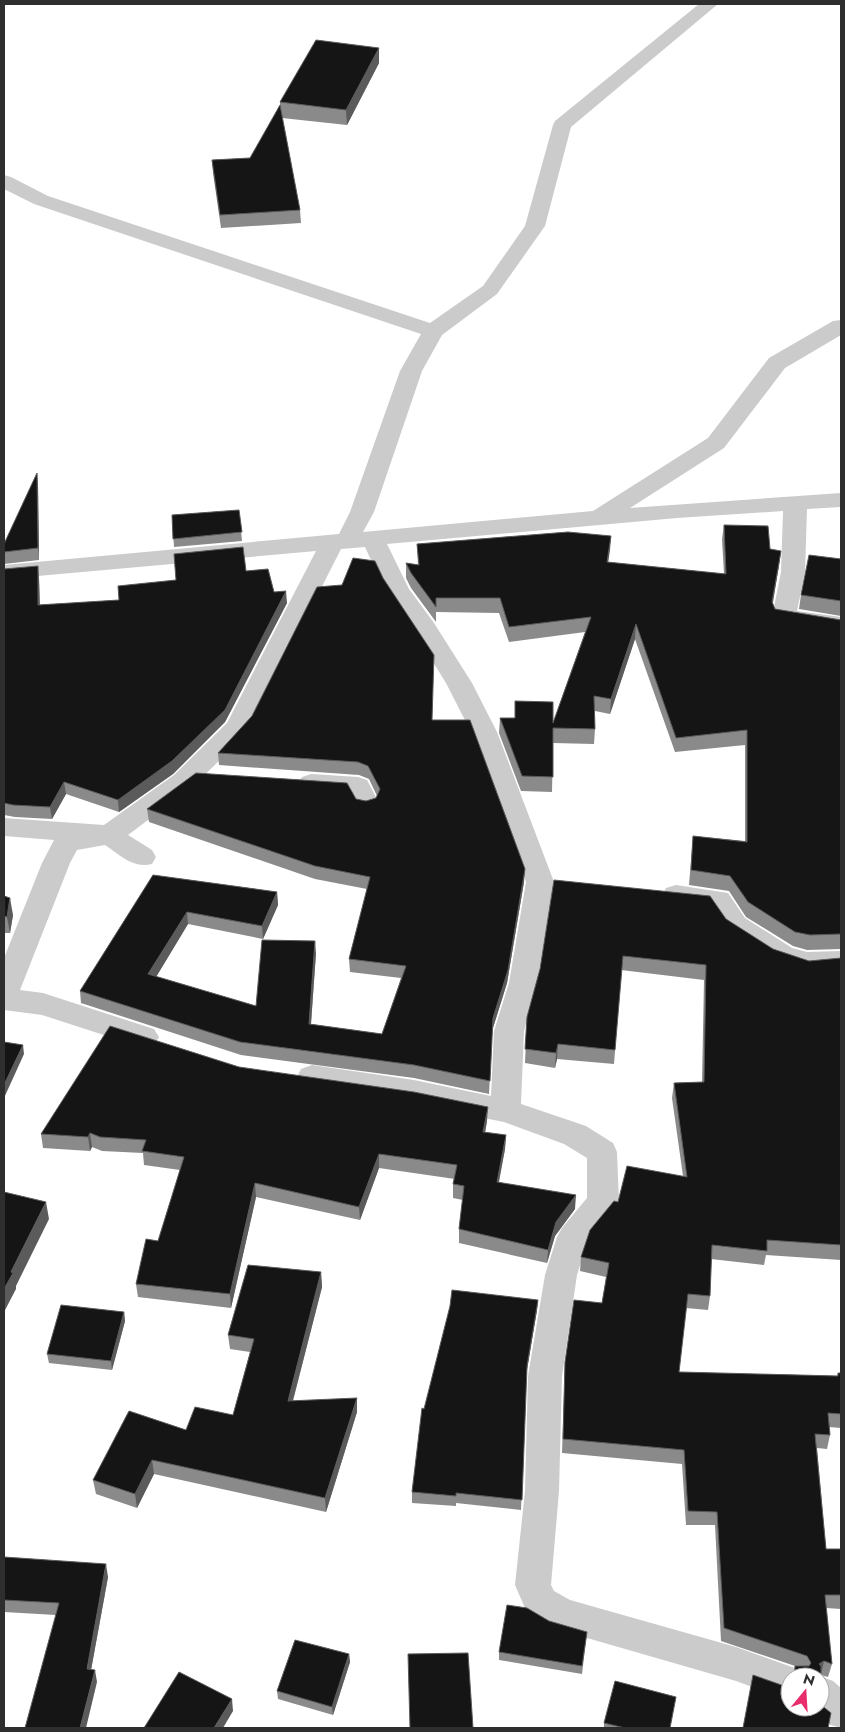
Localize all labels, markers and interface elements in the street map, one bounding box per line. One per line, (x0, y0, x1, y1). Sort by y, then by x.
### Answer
north arrow (780, 1667, 830, 1717)
text: N (801, 1668, 817, 1691)

